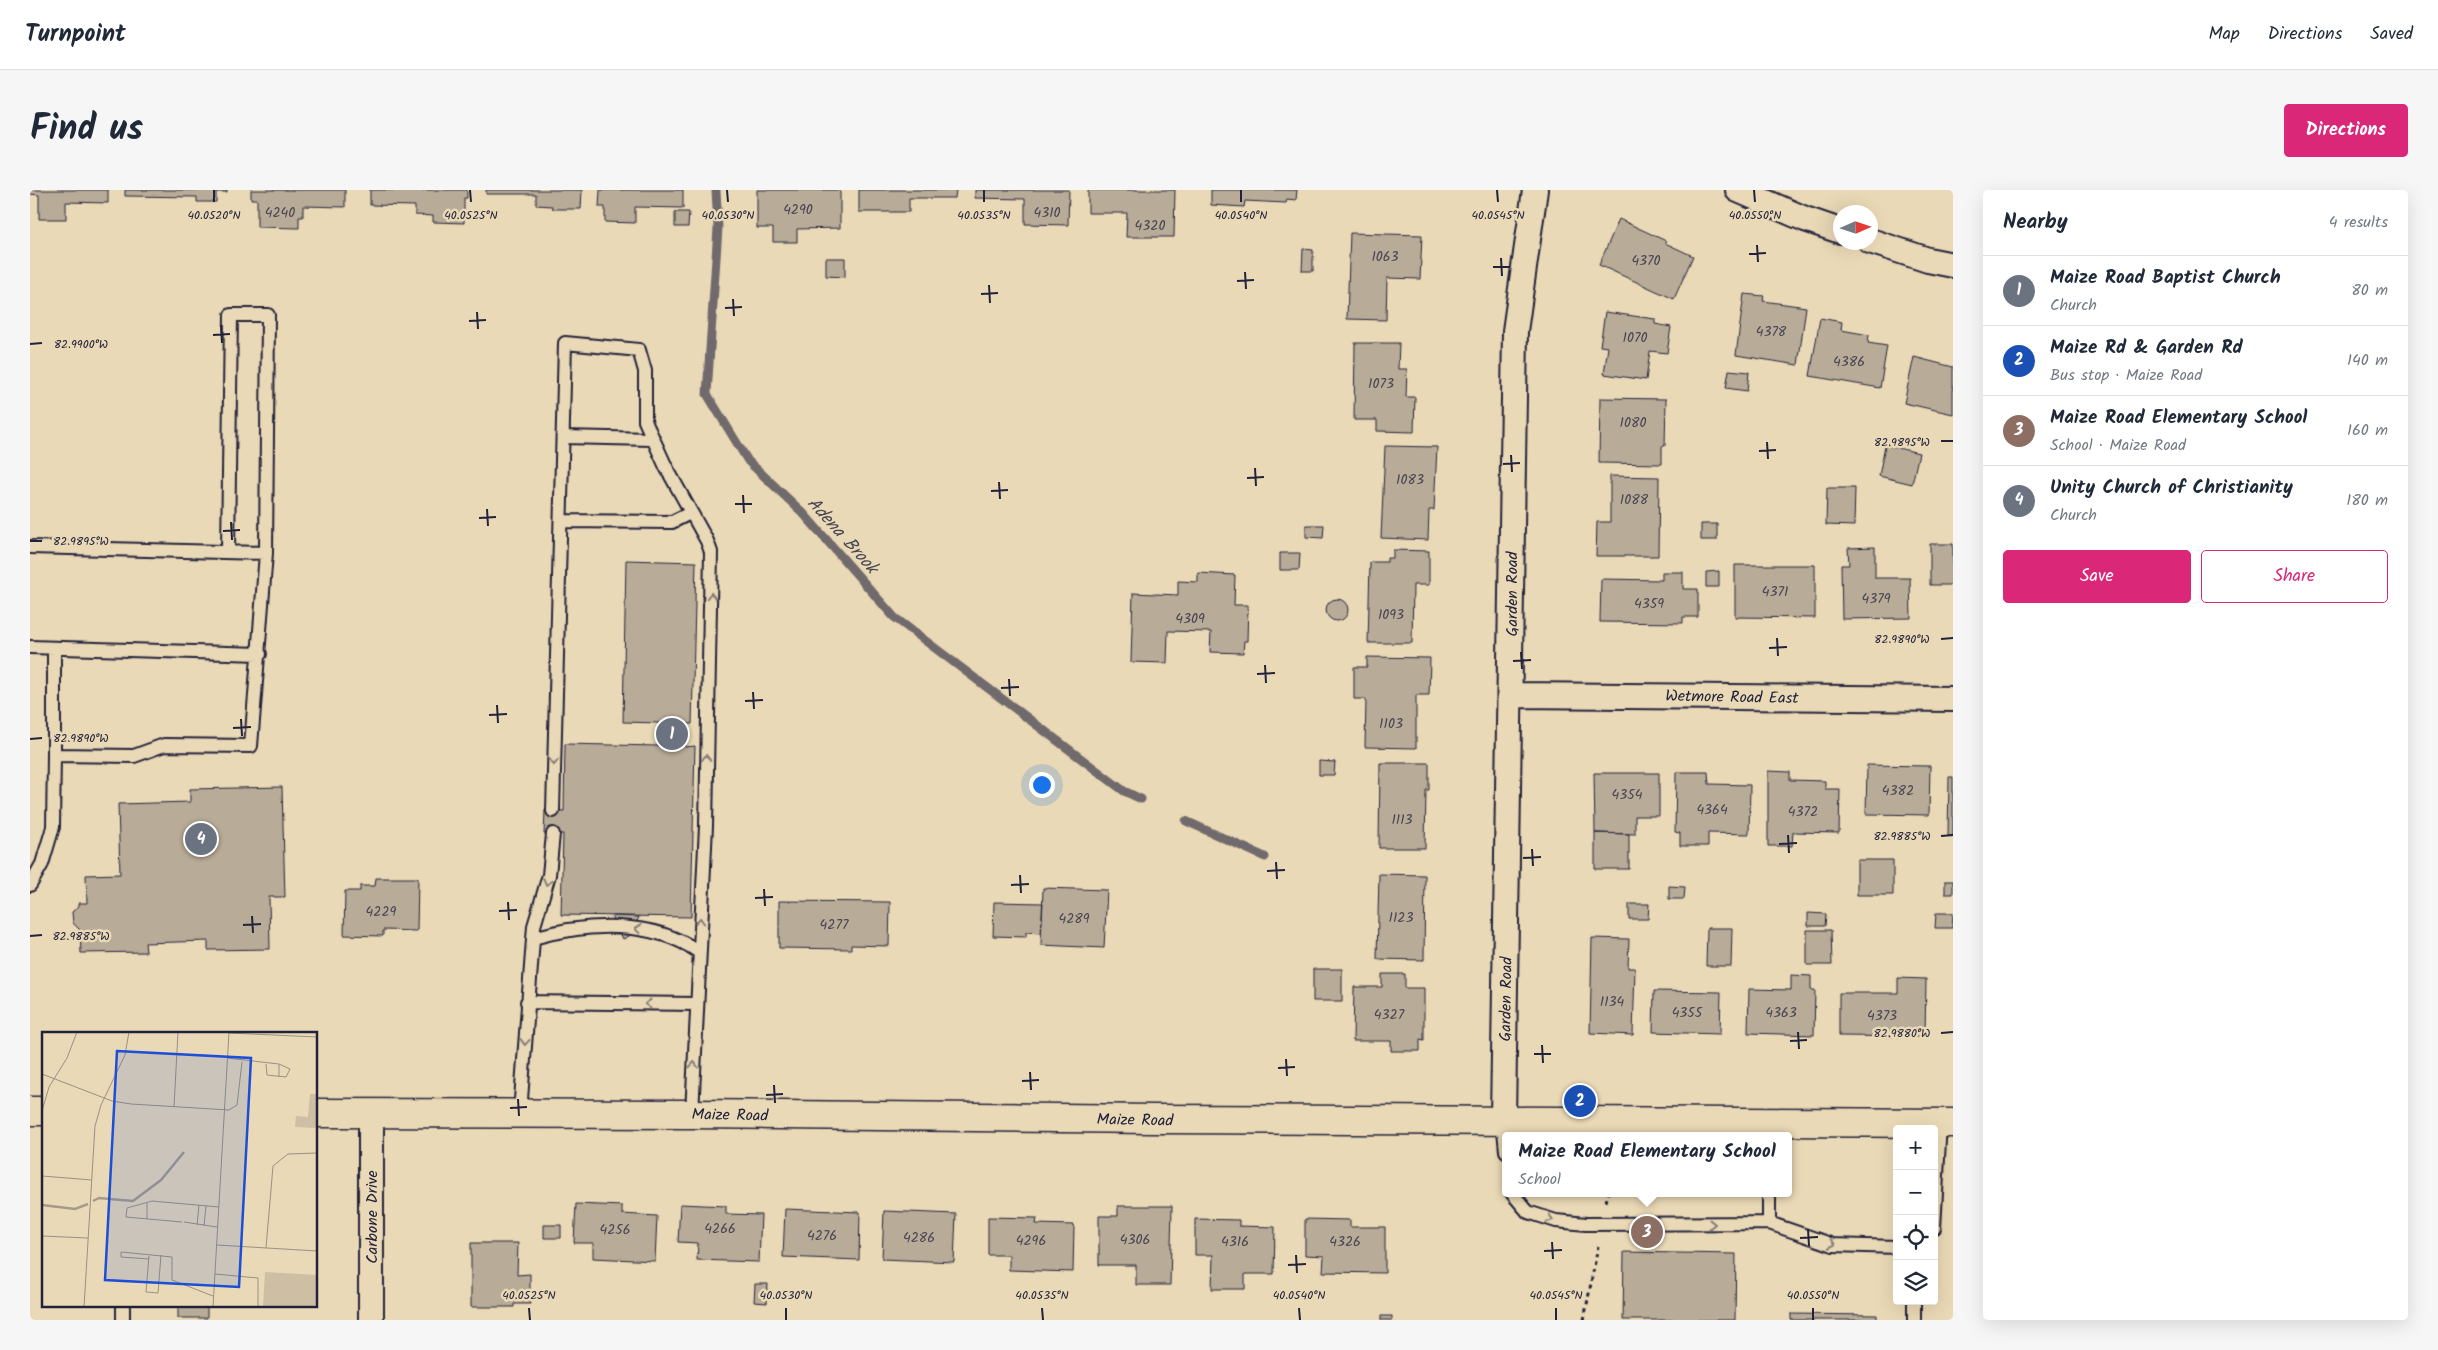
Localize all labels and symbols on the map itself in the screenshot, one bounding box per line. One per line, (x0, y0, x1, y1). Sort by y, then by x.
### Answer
house number: 4290 (783, 199, 813, 221)
house number: 4240 (265, 202, 295, 224)
house number: 4310 (1033, 202, 1061, 224)
north arrow (1833, 205, 1878, 250)
text: 40.0520°N (187, 206, 241, 225)
text: 40.0525°N (444, 206, 498, 225)
text: 40.0530°N (702, 206, 754, 225)
text: 40.0535°N (957, 206, 1011, 225)
text: 40.0540°N (1215, 206, 1267, 225)
text: 40.0545°N (1471, 206, 1525, 225)
text: 40.0550°N (1729, 206, 1781, 225)
house number: 4320 (1135, 215, 1165, 237)
house number: 1063 (1371, 246, 1399, 268)
house number: 4370 (1631, 250, 1661, 272)
house number: 4378 (1756, 321, 1787, 343)
house number: 1070 (1623, 327, 1647, 349)
text: 82.9900°W (54, 335, 108, 354)
house number: 4386 (1833, 351, 1865, 373)
house number: 1073 (1368, 373, 1394, 395)
house number: 1080 (1620, 412, 1646, 434)
text: 82.9895°W (1874, 433, 1930, 452)
house number: 1083 (1396, 469, 1424, 491)
house number: 1088 (1620, 489, 1649, 511)
water label: Adena Brook (799, 491, 886, 583)
text: 82.9895°W (53, 532, 109, 551)
street label: Garden Road (1500, 551, 1525, 636)
house number: 4371 (1762, 581, 1788, 603)
house number: 4379 (1862, 588, 1891, 610)
one-way arrow (706, 592, 716, 600)
house number: 4359 (1634, 593, 1664, 615)
house number: 1093 (1378, 604, 1404, 626)
house number: 4309 (1175, 608, 1205, 630)
text: 82.9890°W (1874, 630, 1930, 649)
street label: Wetmore Road East (1665, 684, 1800, 711)
house number: 1103 (1379, 713, 1403, 735)
pin: 1 (656, 715, 688, 753)
text: 82.9890°W (53, 729, 109, 748)
one-way arrow (701, 754, 711, 762)
one-way arrow (549, 758, 559, 766)
your location (1029, 772, 1055, 798)
house number: 4382 (1882, 780, 1914, 802)
house number: 4354 (1612, 784, 1643, 806)
house number: 4364 (1696, 799, 1728, 821)
house number: 4372 (1788, 801, 1818, 823)
house number: 1113 (1391, 809, 1413, 831)
pin: 4 (185, 820, 217, 858)
text: 82.9885°W (1873, 827, 1931, 846)
one-way arrow (543, 877, 553, 885)
house number: 4229 (366, 901, 397, 923)
house number: 1123 (1389, 907, 1413, 929)
house number: 4289 (1058, 908, 1090, 930)
house number: 4277 (820, 914, 849, 936)
one-way arrow (695, 916, 706, 924)
one-way arrow (634, 924, 642, 935)
text: 82.9885°W (52, 927, 110, 946)
street label: Garden Road (1493, 955, 1520, 1042)
house number: 1134 (1600, 991, 1625, 1013)
one-way arrow (644, 999, 652, 1009)
house number: 4355 (1672, 1002, 1704, 1024)
house number: 4363 (1765, 1002, 1797, 1024)
house number: 4327 (1374, 1004, 1405, 1026)
house number: 4373 (1867, 1005, 1897, 1027)
text: 82.9880°W (1874, 1024, 1930, 1043)
inset map (42, 1032, 318, 1308)
one-way arrow (519, 1038, 530, 1046)
one-way arrow (689, 1061, 700, 1069)
pin: 2 (1564, 1082, 1596, 1120)
street label: Maize Road (691, 1102, 770, 1129)
street label: Maize Road (1096, 1107, 1175, 1134)
street label: Carbone Drive (360, 1170, 385, 1264)
pin: 3 (1631, 1213, 1663, 1251)
one-way arrow (1546, 1214, 1554, 1224)
house number: 4266 (704, 1218, 736, 1240)
house number: 4256 (599, 1219, 631, 1241)
one-way arrow (1709, 1219, 1717, 1229)
house number: 4276 (807, 1225, 837, 1247)
house number: 4286 (903, 1227, 935, 1249)
house number: 4306 (1120, 1229, 1150, 1251)
house number: 4296 (1016, 1230, 1046, 1252)
house number: 4316 (1221, 1231, 1249, 1253)
house number: 4326 (1329, 1231, 1361, 1253)
one-way arrow (1827, 1238, 1836, 1248)
text: 40.0525°N (502, 1286, 556, 1305)
text: 40.0530°N (760, 1286, 812, 1305)
text: 40.0535°N (1015, 1286, 1069, 1305)
text: 40.0540°N (1273, 1286, 1325, 1305)
text: 40.0545°N (1529, 1286, 1583, 1305)
text: 40.0550°N (1787, 1286, 1839, 1305)

